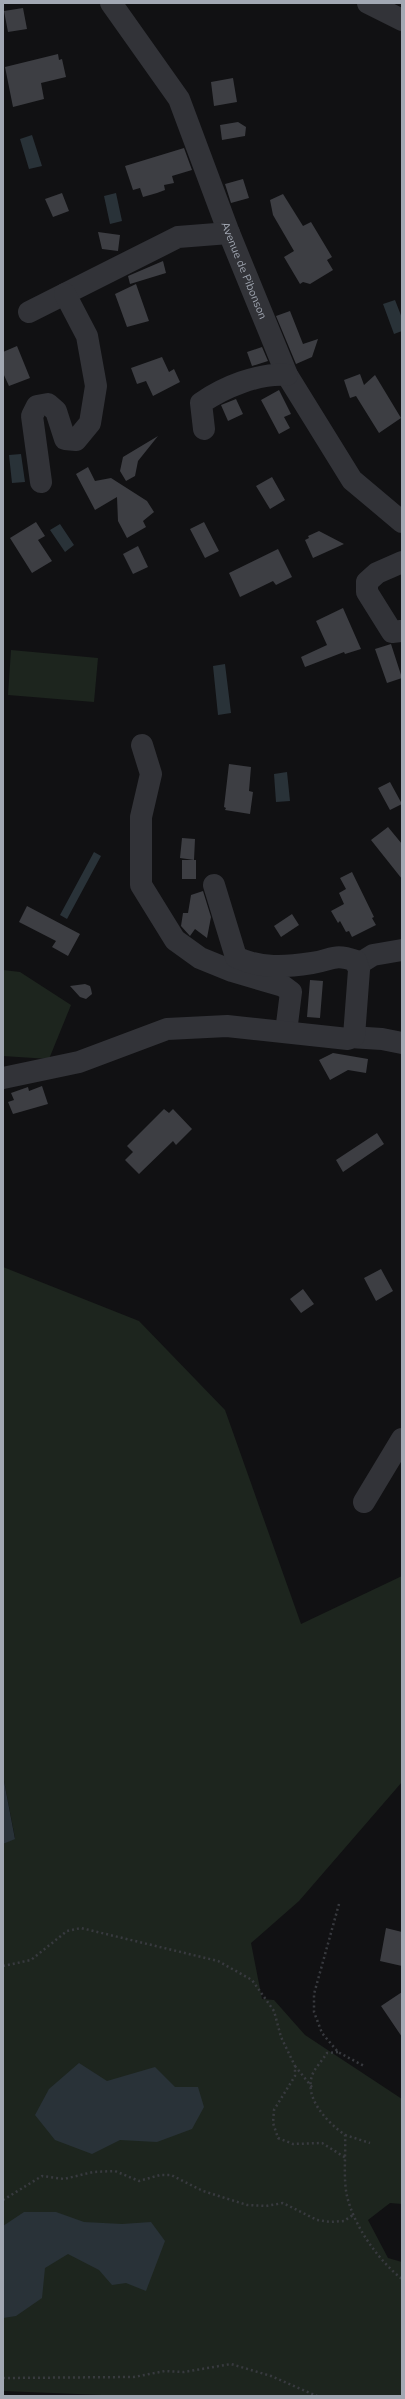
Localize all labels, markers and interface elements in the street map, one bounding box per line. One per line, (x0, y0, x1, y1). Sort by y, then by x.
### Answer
street label: Avenue de Pibonson (218, 220, 270, 321)

